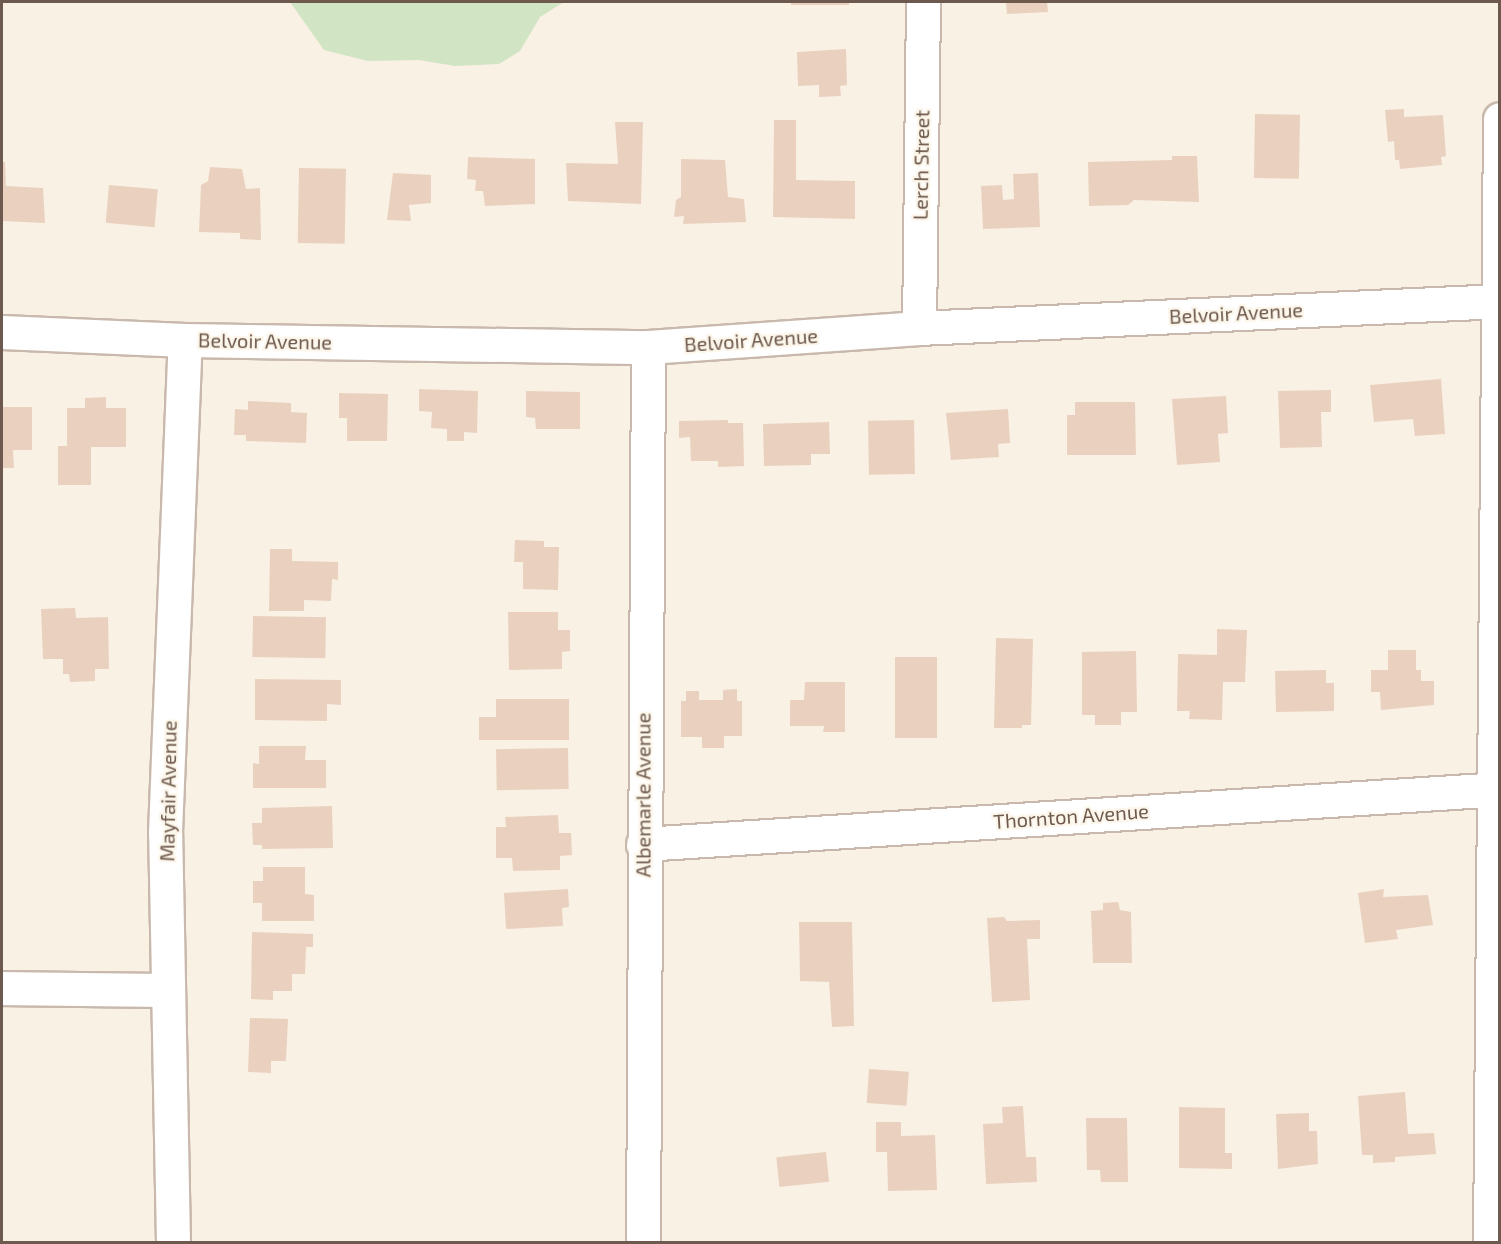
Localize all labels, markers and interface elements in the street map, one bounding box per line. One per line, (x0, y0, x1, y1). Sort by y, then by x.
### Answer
street label: Lerch Street (908, 110, 934, 220)
street label: Belvoir Avenue (1168, 297, 1304, 329)
street label: Belvoir Avenue (683, 323, 819, 357)
street label: Belvoir Avenue (197, 328, 333, 354)
street label: Albemarle Avenue (631, 712, 655, 878)
street label: Mayfair Avenue (155, 720, 181, 862)
street label: Thornton Avenue (992, 799, 1150, 833)

